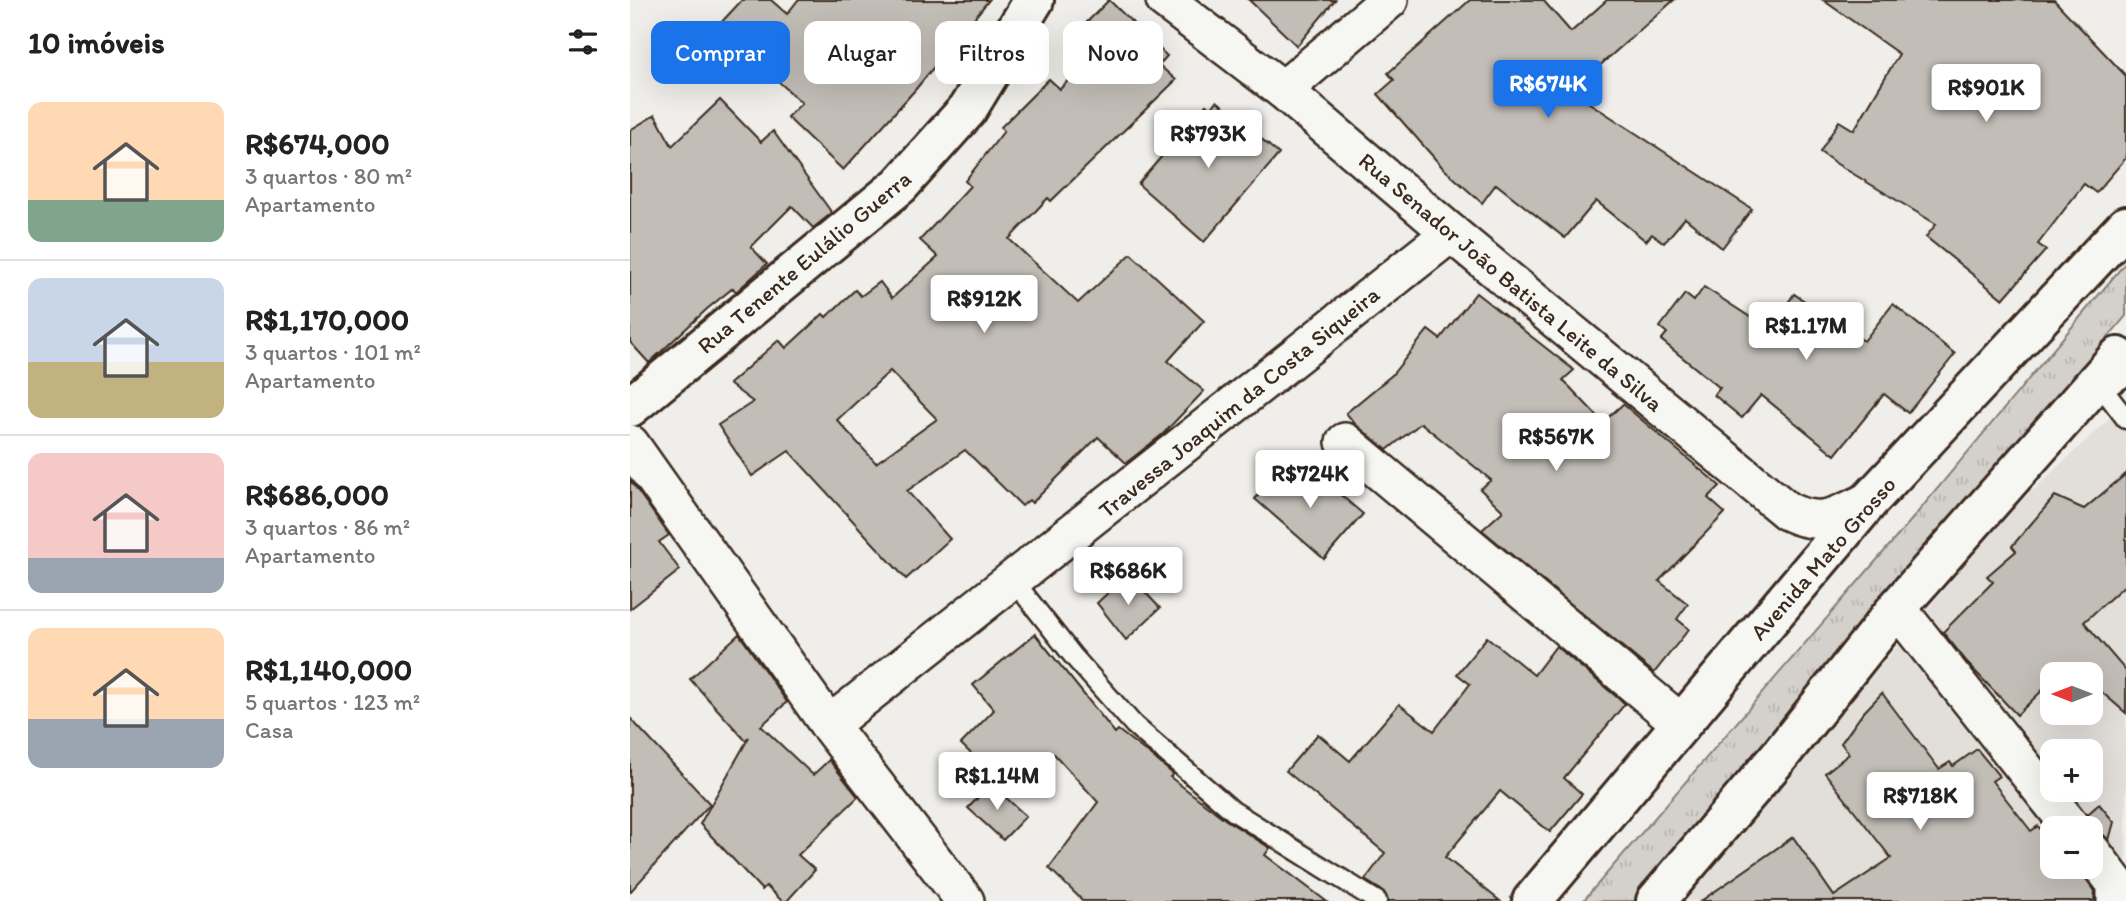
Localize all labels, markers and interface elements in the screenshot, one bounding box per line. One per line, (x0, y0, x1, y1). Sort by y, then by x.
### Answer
chip: Comprar (651, 21, 790, 84)
chip: Alugar (804, 21, 921, 84)
chip: Filtros (935, 21, 1049, 84)
chip: Novo (1063, 21, 1163, 84)
icon: filters (564, 23, 602, 61)
text: 10 imóveis (28, 24, 165, 61)
pin: R$674K (1491, 60, 1605, 120)
pin: R$901K (1929, 64, 2043, 124)
text: R$674K (1509, 69, 1587, 97)
text: R$901K (1948, 73, 2024, 101)
pin: R$793K (1151, 110, 1265, 170)
text: R$793K (1170, 119, 1246, 147)
text: R$674,000 (245, 125, 390, 162)
icon: home (84, 130, 168, 214)
street label: Rua Senador João Batista Leite da Silva (1353, 146, 1669, 418)
text: 3 quartos · 80 m² (245, 162, 412, 190)
street label: Rua Tenente Eulálio Guerra (692, 164, 916, 360)
text: Apartamento (245, 190, 376, 218)
pin: R$912K (927, 276, 1041, 335)
street label: Travessa Joaquim da Costa Siqueira (1093, 280, 1385, 524)
text: R$912K (947, 284, 1021, 312)
text: R$1,170,000 (245, 301, 409, 338)
pin: R$1.17M (1741, 302, 1871, 362)
icon: home (84, 306, 168, 390)
text: R$1.17M (1765, 311, 1847, 339)
text: 3 quartos · 101 m² (245, 338, 421, 366)
text: Apartamento (245, 366, 376, 394)
pin: R$567K (1499, 414, 1613, 473)
text: R$567K (1518, 422, 1594, 450)
pin: R$724K (1253, 450, 1367, 510)
text: R$724K (1271, 459, 1349, 487)
street label: Avenida Mato Grosso (1744, 470, 1902, 646)
text: R$686,000 (245, 476, 389, 513)
icon: home (84, 481, 168, 565)
text: 3 quartos · 86 m² (245, 513, 410, 541)
text: Apartamento (245, 541, 376, 569)
pin: R$686K (1071, 548, 1185, 607)
text: R$686K (1090, 556, 1166, 584)
text: R$1,140,000 (245, 651, 412, 688)
icon: home (84, 656, 168, 740)
north arrow (2040, 662, 2104, 724)
map controls (2040, 662, 2103, 879)
text: 5 quartos · 123 m² (245, 688, 420, 716)
text: Casa (245, 716, 293, 744)
button: + (2040, 739, 2103, 802)
pin: R$1.14M (932, 752, 1062, 812)
text: R$1.14M (955, 761, 1039, 789)
pin: R$718K (1863, 772, 1977, 832)
text: R$718K (1883, 781, 1957, 809)
button: − (2040, 816, 2103, 879)

